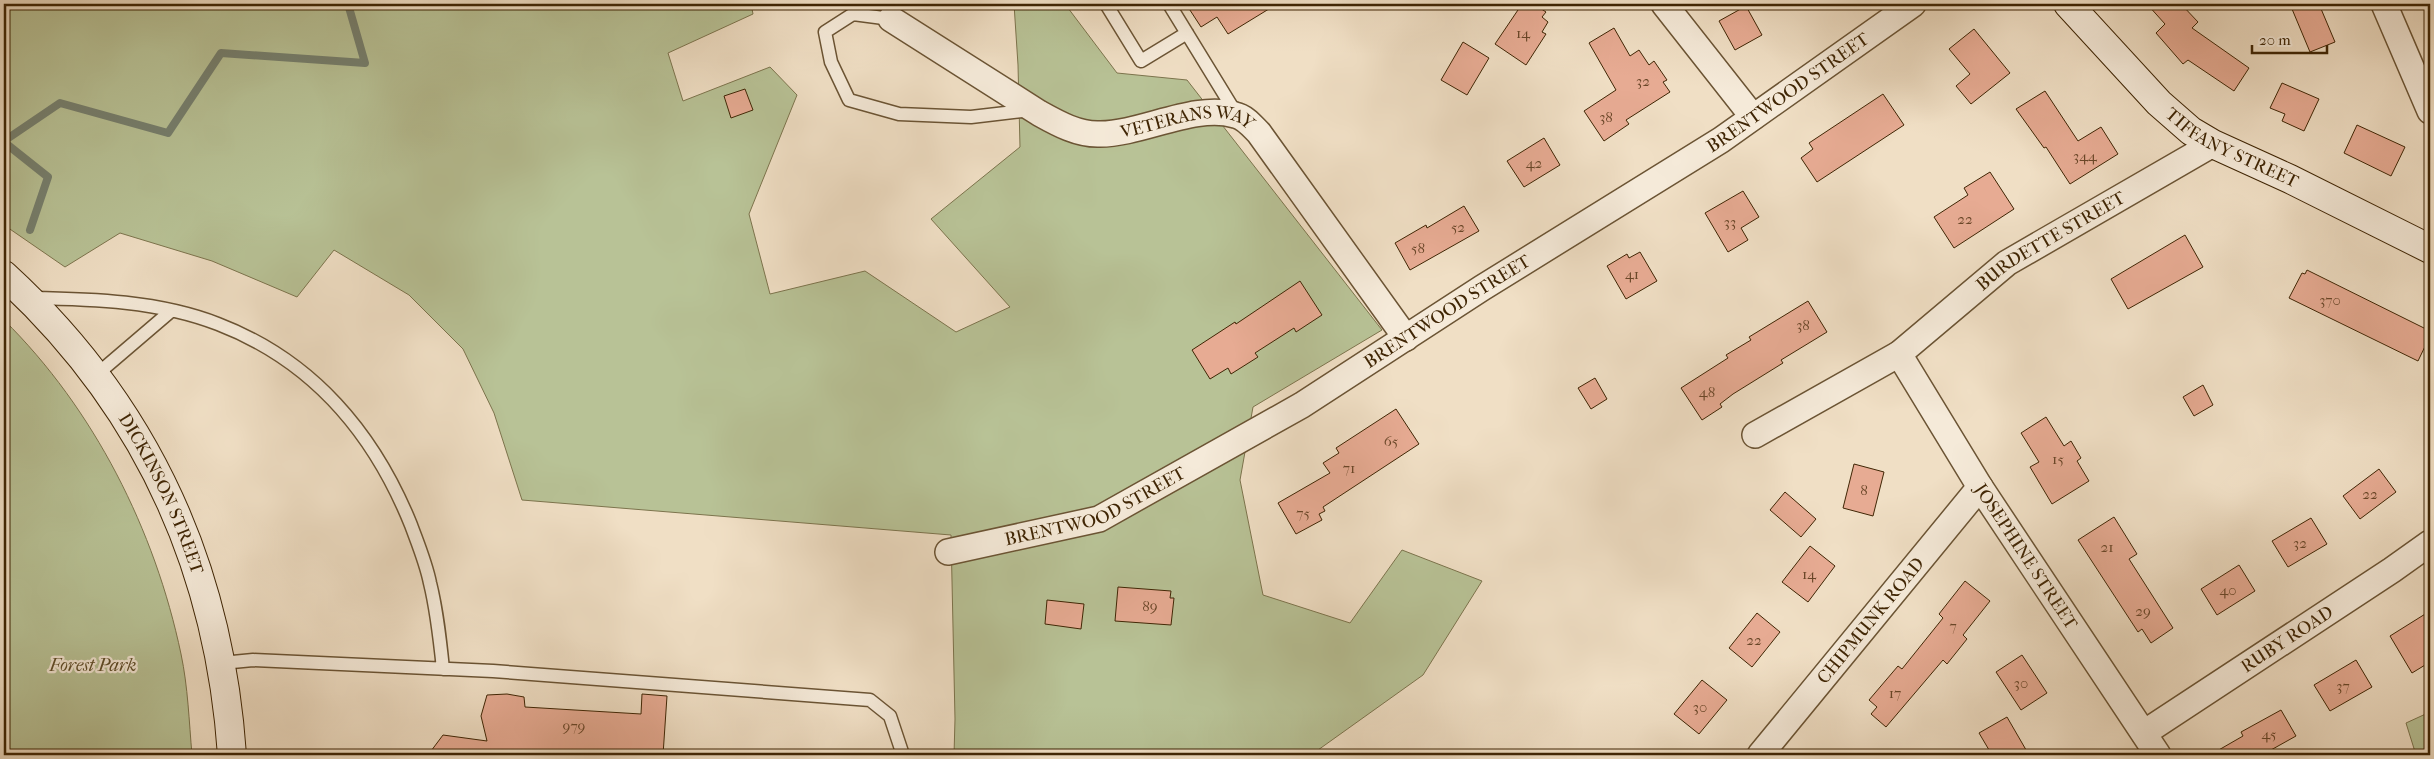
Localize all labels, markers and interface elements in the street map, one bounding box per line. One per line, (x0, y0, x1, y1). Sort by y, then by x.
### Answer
scale bar (2252, 22, 2326, 54)
house number: 14 (1516, 24, 1531, 42)
street label: BRENTWOOD STREET (1703, 28, 1874, 157)
text: 20 m (2259, 31, 2291, 49)
house number: 32 (1636, 72, 1650, 90)
street label: VETERANS WAY (1117, 102, 1259, 143)
street label: TIFFANY STREET (2161, 104, 2303, 193)
house number: 38 (1599, 108, 1613, 126)
house number: 344 (2073, 147, 2098, 165)
house number: 42 (1526, 154, 1543, 172)
street label: BURDETTE STREET (1972, 187, 2129, 295)
house number: 22 (1957, 210, 1973, 228)
house number: 33 (1724, 213, 1736, 231)
house number: 52 (1451, 218, 1465, 236)
house number: 58 (1411, 239, 1425, 257)
street label: BRENTWOOD STREET (1360, 250, 1535, 373)
house number: 41 (1625, 265, 1639, 283)
house number: 370 (2319, 291, 2341, 309)
house number: 38 (1796, 316, 1810, 334)
house number: 48 (1699, 383, 1715, 401)
street label: DICKINSON STREET (114, 410, 208, 577)
house number: 65 (1384, 432, 1398, 450)
house number: 15 (2052, 450, 2064, 468)
house number: 71 (1343, 459, 1355, 477)
street label: BRENTWOOD STREET (1003, 462, 1190, 550)
street label: JOSEPHINE STREET (1969, 478, 2082, 634)
house number: 8 (1860, 481, 1868, 499)
house number: 22 (2362, 485, 2378, 503)
house number: 75 (1296, 504, 1310, 522)
house number: 32 (2293, 534, 2307, 552)
house number: 21 (2100, 538, 2114, 556)
street label: CHIPMUNK ROAD (1813, 553, 1929, 688)
house number: 14 (1802, 565, 1817, 583)
house number: 40 (2219, 581, 2237, 599)
house number: 89 (1142, 597, 1158, 615)
house number: 29 (2135, 602, 2151, 620)
street label: RUBY ROAD (2237, 602, 2337, 677)
house number: 7 (1949, 617, 1957, 635)
house number: 22 (1746, 631, 1762, 649)
park label: Forest Park (49, 655, 136, 676)
house number: 30 (2014, 674, 2028, 692)
house number: 37 (2336, 677, 2350, 695)
house number: 17 (1889, 684, 1901, 702)
house number: 30 (1693, 698, 1707, 716)
house number: 979 (563, 717, 586, 735)
house number: 45 (2262, 725, 2276, 743)

